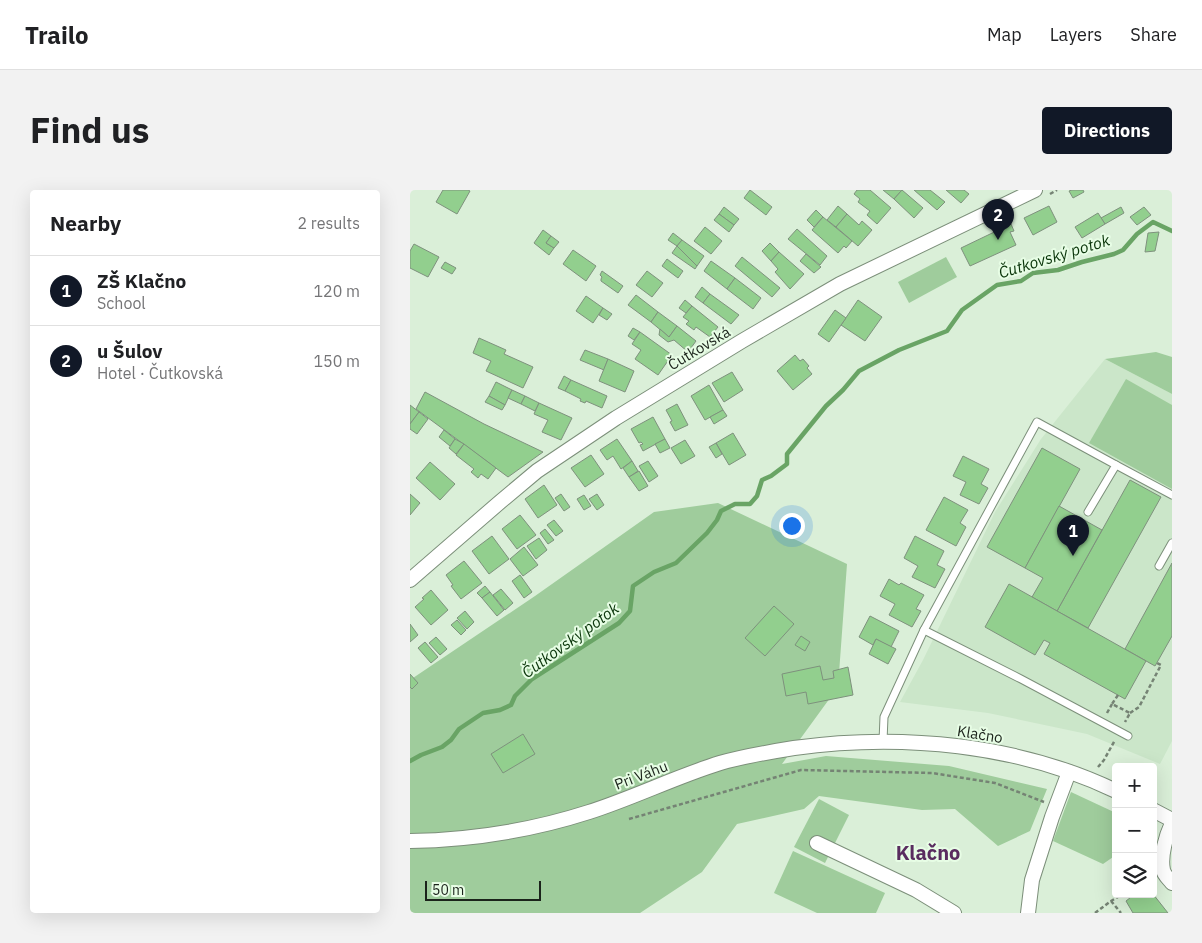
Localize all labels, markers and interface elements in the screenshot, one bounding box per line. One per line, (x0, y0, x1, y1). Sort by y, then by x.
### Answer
text: Trailo (25, 19, 89, 51)
text: Map (987, 23, 1022, 46)
text: Layers (1050, 23, 1102, 46)
text: Share (1130, 23, 1177, 46)
text: Find us (30, 107, 149, 153)
button: Directions (1042, 107, 1172, 154)
pin: 2 (982, 199, 1014, 240)
text: Nearby (50, 209, 121, 237)
text: 2 results (297, 213, 360, 233)
water label: Čutkovský potok (996, 228, 1113, 282)
text: ZŠ Klačno (97, 269, 186, 293)
text: 1 (61, 281, 71, 301)
text: 120 m (313, 281, 360, 301)
text: School (97, 293, 146, 313)
street label: Čutkovská (664, 322, 734, 374)
text: u Šulov (97, 339, 163, 363)
text: 2 (61, 351, 71, 371)
text: 150 m (313, 351, 360, 371)
text: Hotel · Čutkovská (97, 363, 223, 383)
your location (779, 513, 805, 539)
pin: 1 (1057, 515, 1089, 556)
water label: Čutkovský potok (517, 597, 623, 682)
street label: Klačno (956, 721, 1004, 747)
street label: Pri Váhu (612, 756, 670, 794)
map controls (1112, 763, 1157, 898)
button: + (1112, 763, 1157, 808)
button: − (1112, 808, 1157, 853)
district label: Klačno (896, 839, 960, 866)
button: layers (1112, 853, 1157, 898)
scale bar (425, 878, 541, 901)
text: 50 m (432, 881, 464, 899)

